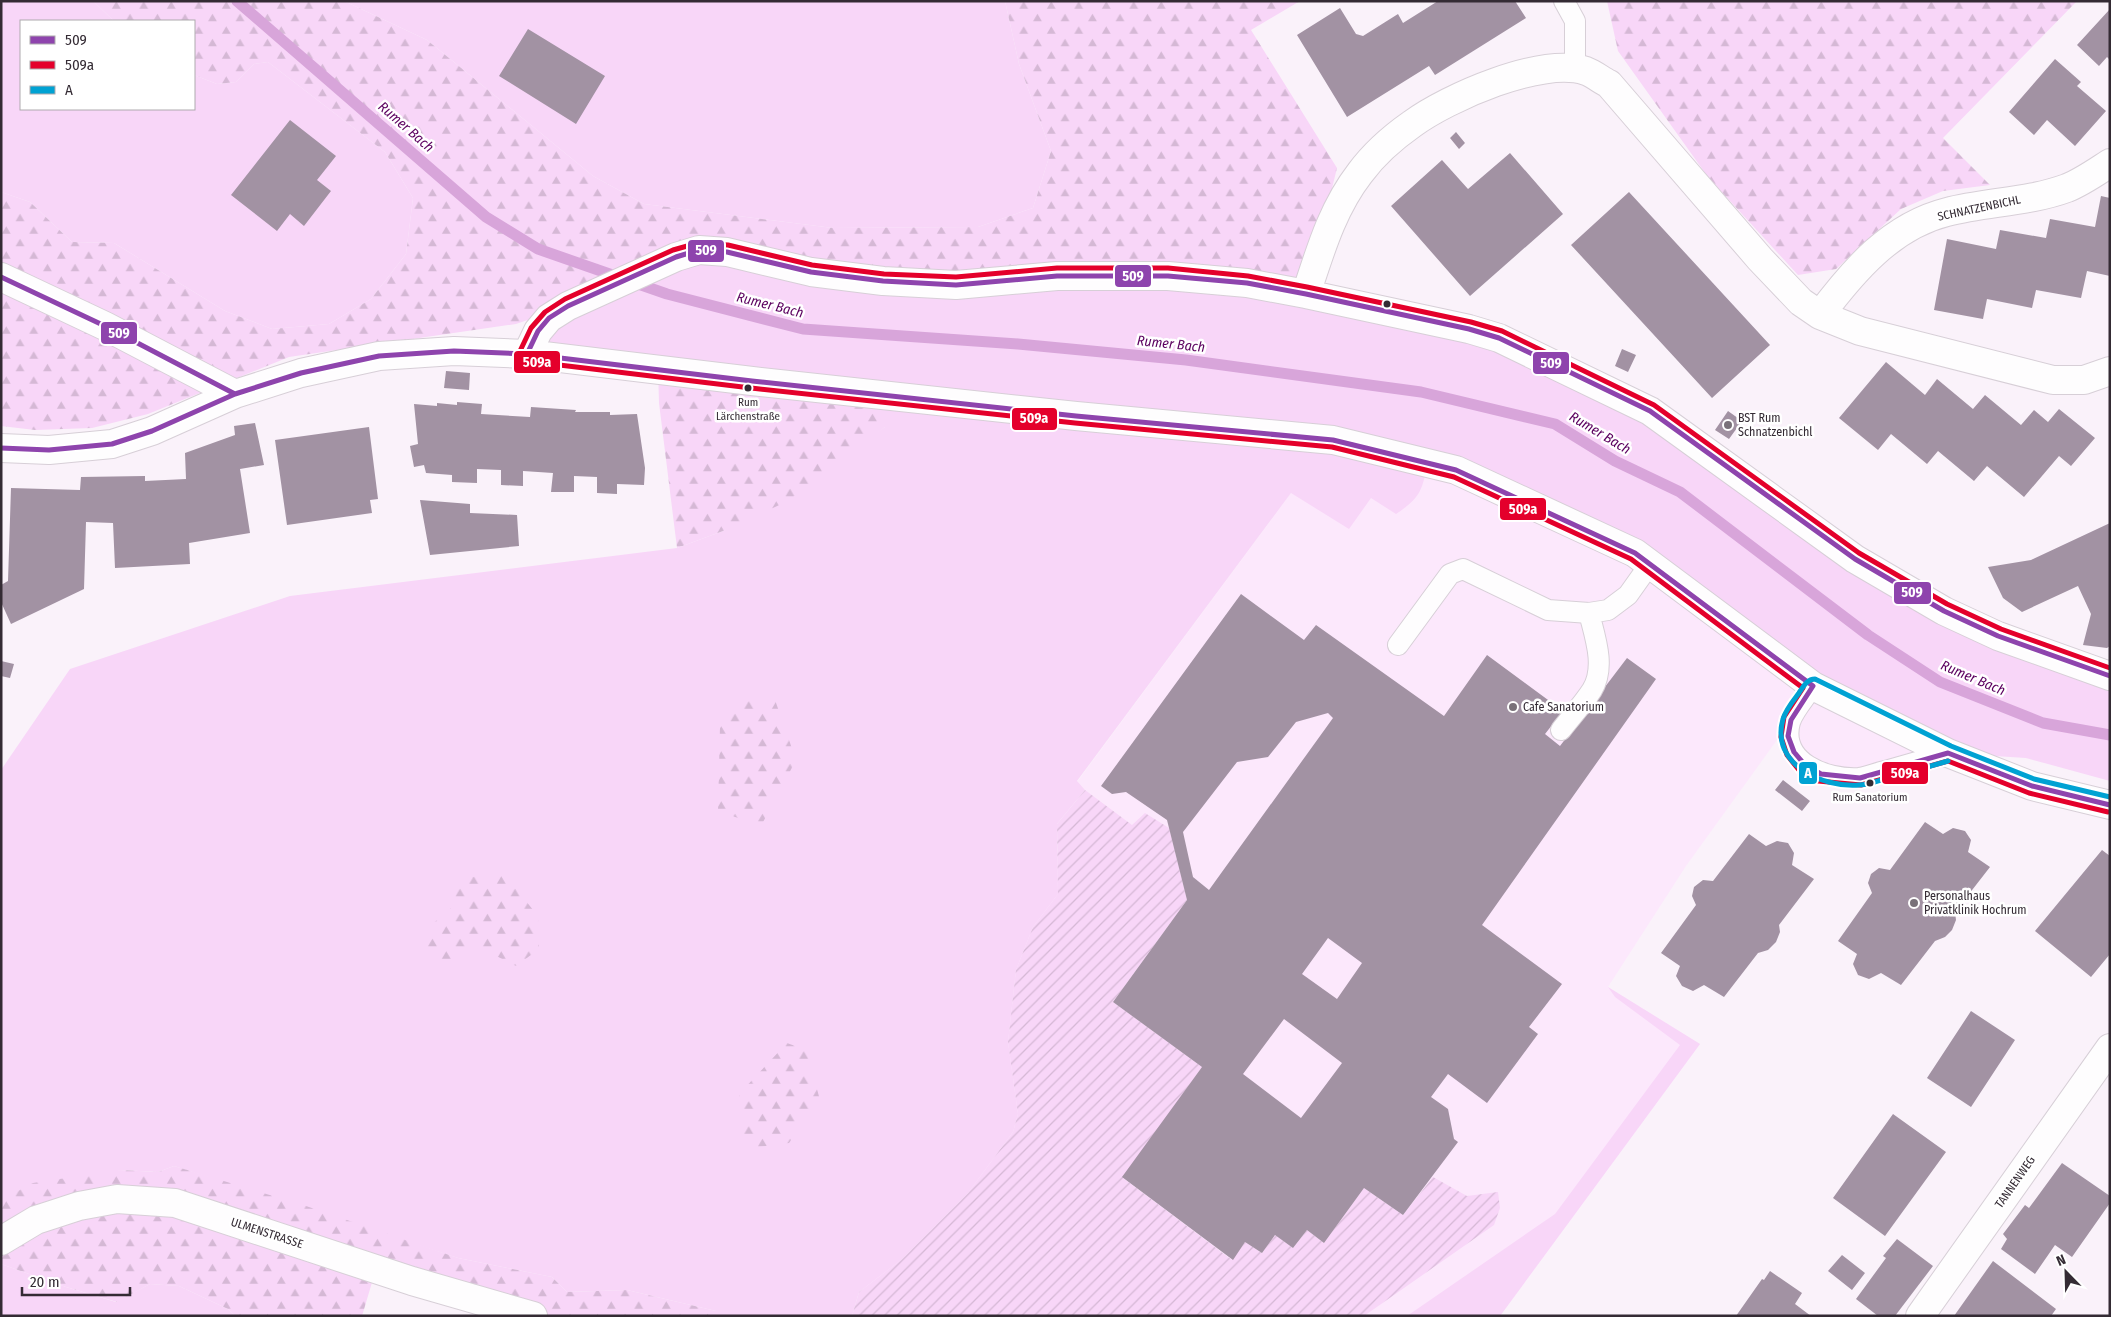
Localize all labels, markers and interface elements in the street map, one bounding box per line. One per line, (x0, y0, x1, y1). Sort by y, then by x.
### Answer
legend (20, 20, 195, 110)
text: 509 (65, 31, 87, 49)
text: 509a (65, 56, 94, 74)
text: A (65, 81, 73, 99)
water label: Rumer Bach (375, 98, 437, 156)
street label: SCHNATZENBICHL (1936, 192, 2023, 224)
line badge: 509 (687, 239, 725, 263)
text: 509 (695, 242, 717, 259)
line badge: 509 (1114, 264, 1152, 288)
text: 509 (1122, 268, 1144, 285)
water label: Rumer Bach (735, 288, 805, 322)
unlabelled marker (1382, 299, 1392, 309)
line badge: 509 (100, 321, 138, 345)
text: 509 (108, 325, 130, 342)
water label: Rumer Bach (1136, 332, 1206, 356)
line badge: 509a (513, 350, 561, 374)
line badge: 509 (1532, 351, 1570, 375)
text: 509a (523, 354, 551, 371)
text: 509 (1540, 355, 1562, 372)
marker: Rum Lärchenstraße (743, 383, 753, 393)
place label: Rum Lärchenstraße (716, 396, 780, 423)
line badge: 509a (1011, 407, 1058, 431)
water label: Rumer Bach (1566, 408, 1634, 458)
text: 509a (1020, 410, 1048, 427)
place label: BST Rum Schnatzenbichl (1738, 411, 1813, 439)
marker: BST Rum Schnatzenbichl (1722, 419, 1734, 431)
line badge: 509a (1499, 497, 1547, 521)
text: 509a (1509, 501, 1537, 518)
line badge: 509 (1893, 581, 1932, 605)
text: 509 (1901, 584, 1923, 601)
water label: Rumer Bach (1938, 657, 2008, 699)
place label: Cafe Sanatorium (1523, 700, 1604, 714)
marker: Cafe Sanatorium (1507, 701, 1519, 713)
line badge: A (1798, 761, 1818, 785)
line badge: 509a (1881, 761, 1929, 785)
text: A (1803, 765, 1812, 782)
text: 509a (1891, 765, 1919, 782)
marker: Rum Sanatorium (1865, 778, 1875, 788)
place label: Rum Sanatorium (1833, 791, 1907, 804)
place label: Personalhaus Privatklinik Hochrum (1924, 889, 2027, 917)
marker: Personalhaus Privatklinik Hochrum (1908, 897, 1920, 909)
street label: TANNENWEG (1992, 1153, 2038, 1211)
street label: ULMENSTRASSE (229, 1215, 305, 1251)
north arrow (2041, 1247, 2091, 1297)
text: N (2054, 1251, 2068, 1270)
scale bar (22, 1264, 130, 1296)
text: 20 m (30, 1273, 60, 1291)

